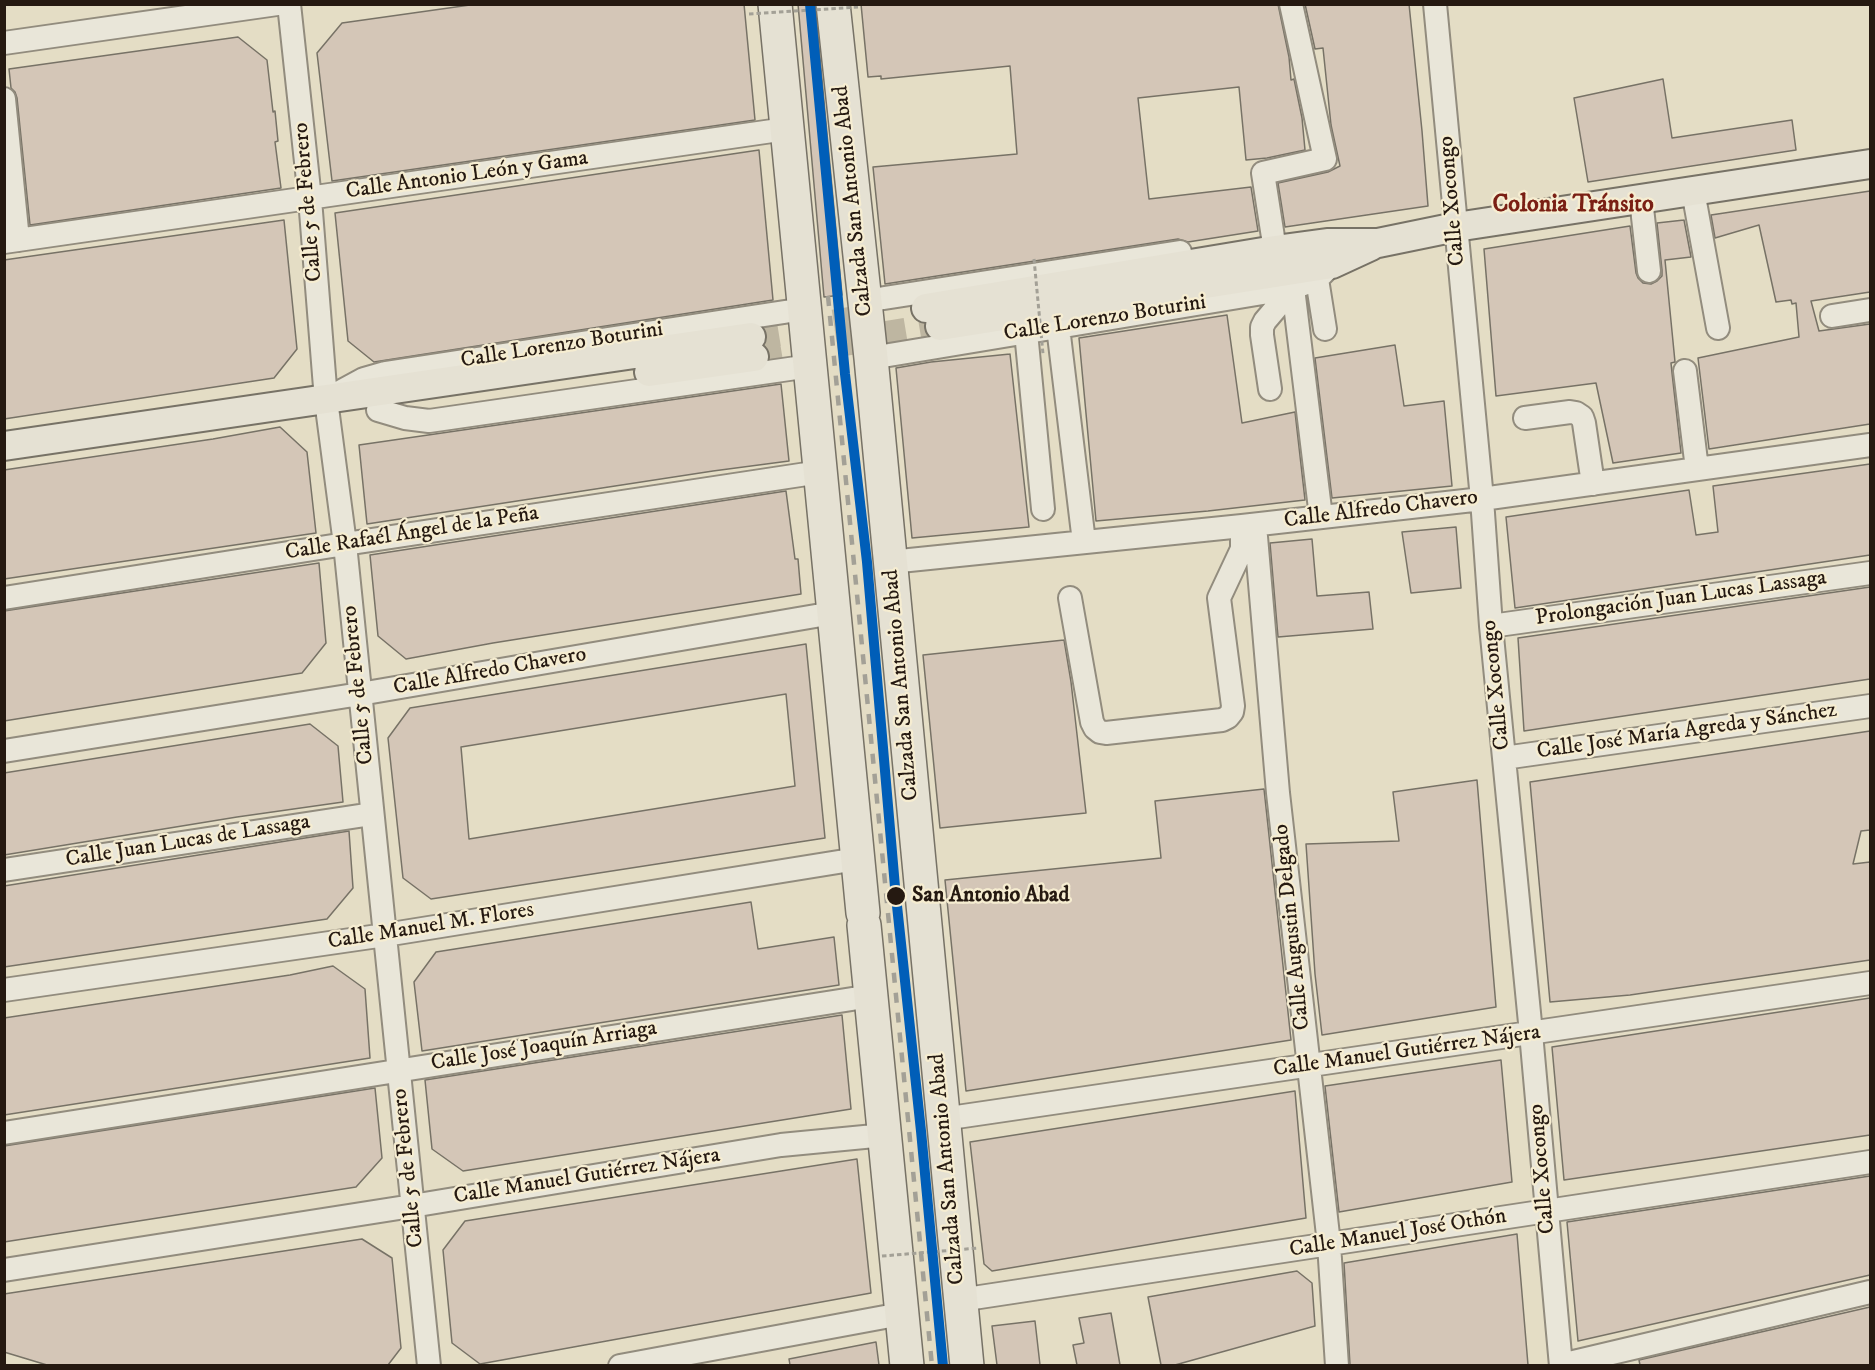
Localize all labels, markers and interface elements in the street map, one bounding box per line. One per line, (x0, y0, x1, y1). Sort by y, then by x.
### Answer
street label: Calzada San Antonio Abad (829, 84, 879, 318)
street label: Calle 5 de Febrero (289, 121, 329, 283)
street label: Calle Xocongo (1434, 135, 1472, 267)
street label: Calle Antonio León y Gama (344, 146, 590, 206)
district label: Colonia Tránsito (1492, 192, 1654, 220)
street label: Calle Lorenzo Boturini (1002, 290, 1208, 348)
street label: Calle Lorenzo Boturini (459, 317, 665, 375)
street label: Calle Alfredo Chavero (1282, 485, 1480, 535)
street label: Calle Rafaél Ángel de la Peña (283, 501, 541, 567)
street label: Prolongación Juan Lucas Lassaga (1534, 565, 1828, 633)
street label: Calzada San Antonio Abad (879, 568, 925, 802)
street label: Calle 5 de Febrero (338, 604, 380, 766)
street label: Calle Xocongo (1477, 619, 1517, 751)
street label: Calle Alfredo Chavero (392, 642, 588, 702)
street label: Calle José María Agreda y Sánchez (1535, 698, 1839, 766)
street label: Calle Juan Lucas de Lassaga (64, 810, 312, 874)
street label: Calle Augustin Delgado (1269, 823, 1317, 1031)
place label: San Antonio Abad (912, 883, 1069, 909)
marker: San Antonio Abad (885, 885, 907, 907)
street label: Calle Manuel M. Flores (326, 898, 536, 956)
street label: Calle José Joaquín Arriaga (429, 1016, 659, 1078)
street label: Calle Manuel Gutiérrez Nájera (1272, 1020, 1542, 1084)
street label: Calzada San Antonio Abad (925, 1052, 971, 1286)
street label: Calle 5 de Febrero (388, 1087, 430, 1249)
street label: Calle Xocongo (1524, 1103, 1562, 1235)
street label: Calle Manuel Gutiérrez Nájera (452, 1143, 722, 1211)
street label: Calle Manuel José Othón (1288, 1204, 1508, 1264)

